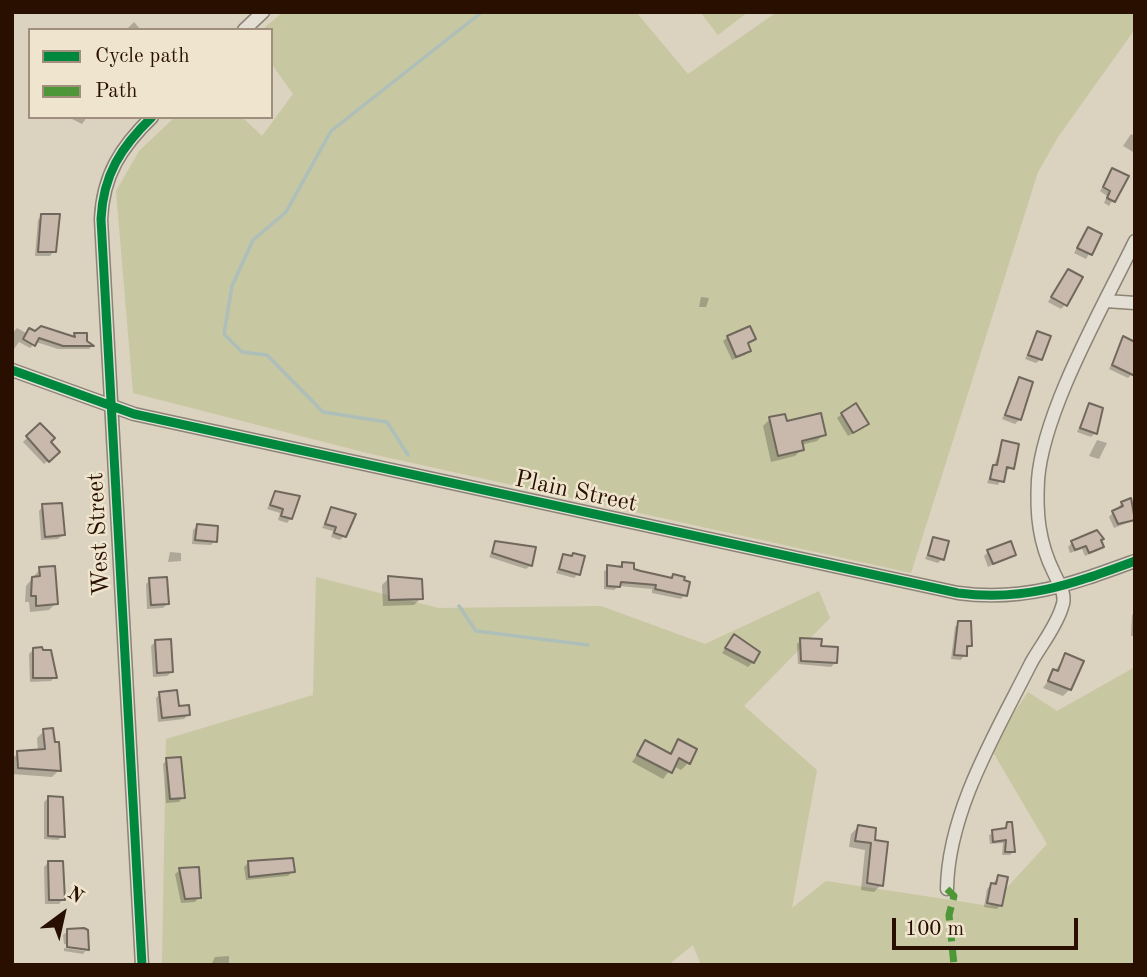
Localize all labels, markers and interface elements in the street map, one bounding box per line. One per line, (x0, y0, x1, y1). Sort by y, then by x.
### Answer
legend (28, 28, 273, 119)
text: Cycle path (95, 46, 190, 67)
text: Path (95, 81, 138, 102)
street label: Plain Street (512, 465, 640, 519)
street label: West Street (81, 472, 117, 596)
north arrow (28, 879, 98, 949)
text: N (63, 884, 86, 908)
scale bar (895, 904, 1080, 948)
text: 100 m (905, 919, 964, 940)

